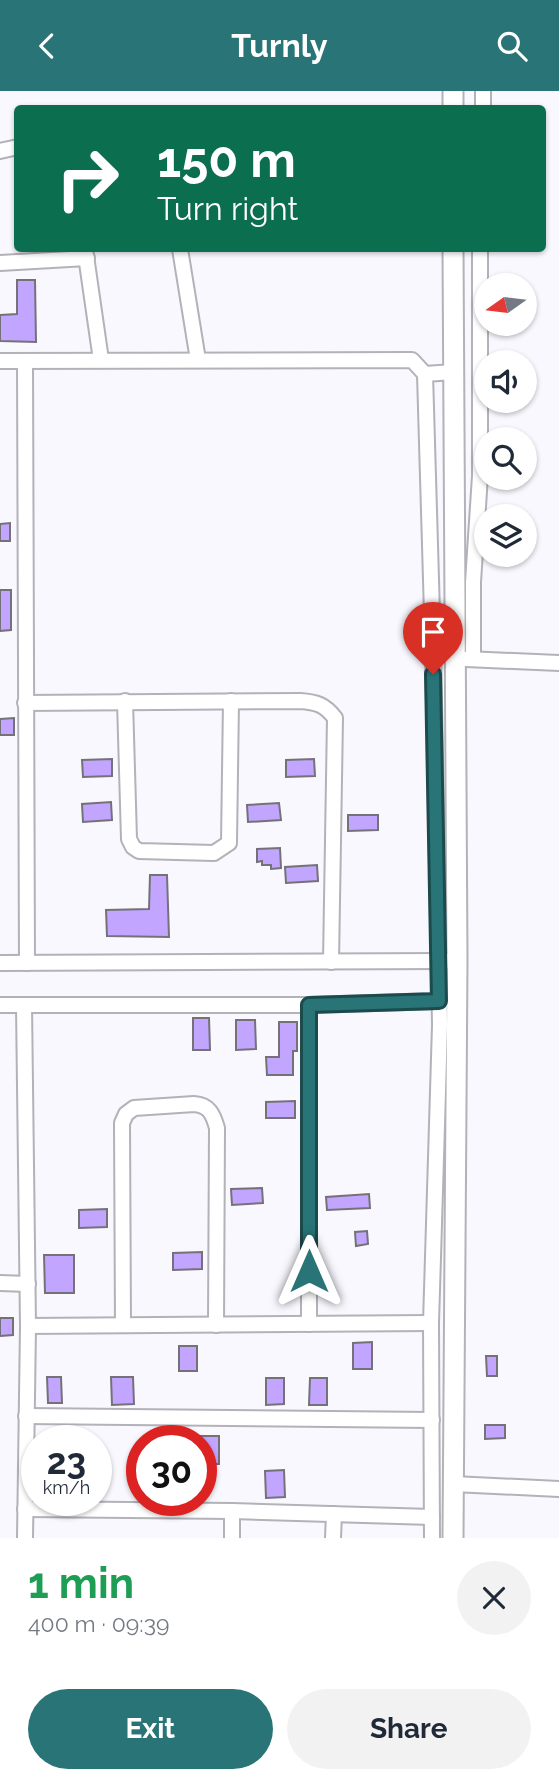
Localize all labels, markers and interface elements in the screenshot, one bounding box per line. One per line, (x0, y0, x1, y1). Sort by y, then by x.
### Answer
icon: back (28, 27, 66, 65)
text: Turnly (231, 27, 328, 64)
icon: search (493, 27, 531, 65)
text: 150 m (157, 131, 296, 188)
icon: right (42, 133, 133, 224)
text: Turn right (157, 190, 298, 227)
north arrow (474, 273, 537, 336)
map controls (474, 273, 537, 567)
button: sound (474, 350, 537, 413)
button: search (474, 427, 537, 490)
button: layers (474, 504, 537, 567)
pin (403, 602, 463, 674)
icon: arrive (414, 613, 452, 651)
position arrow (272, 1234, 346, 1308)
speed limit sign: 30 (126, 1425, 217, 1516)
text: 23 (47, 1441, 86, 1482)
text: km/h (43, 1477, 90, 1498)
text: 1 min (28, 1559, 134, 1608)
button: close (457, 1561, 531, 1635)
text: 400 m · 09:39 (28, 1610, 169, 1637)
button: Exit (28, 1689, 273, 1769)
button: Share (287, 1689, 531, 1769)

